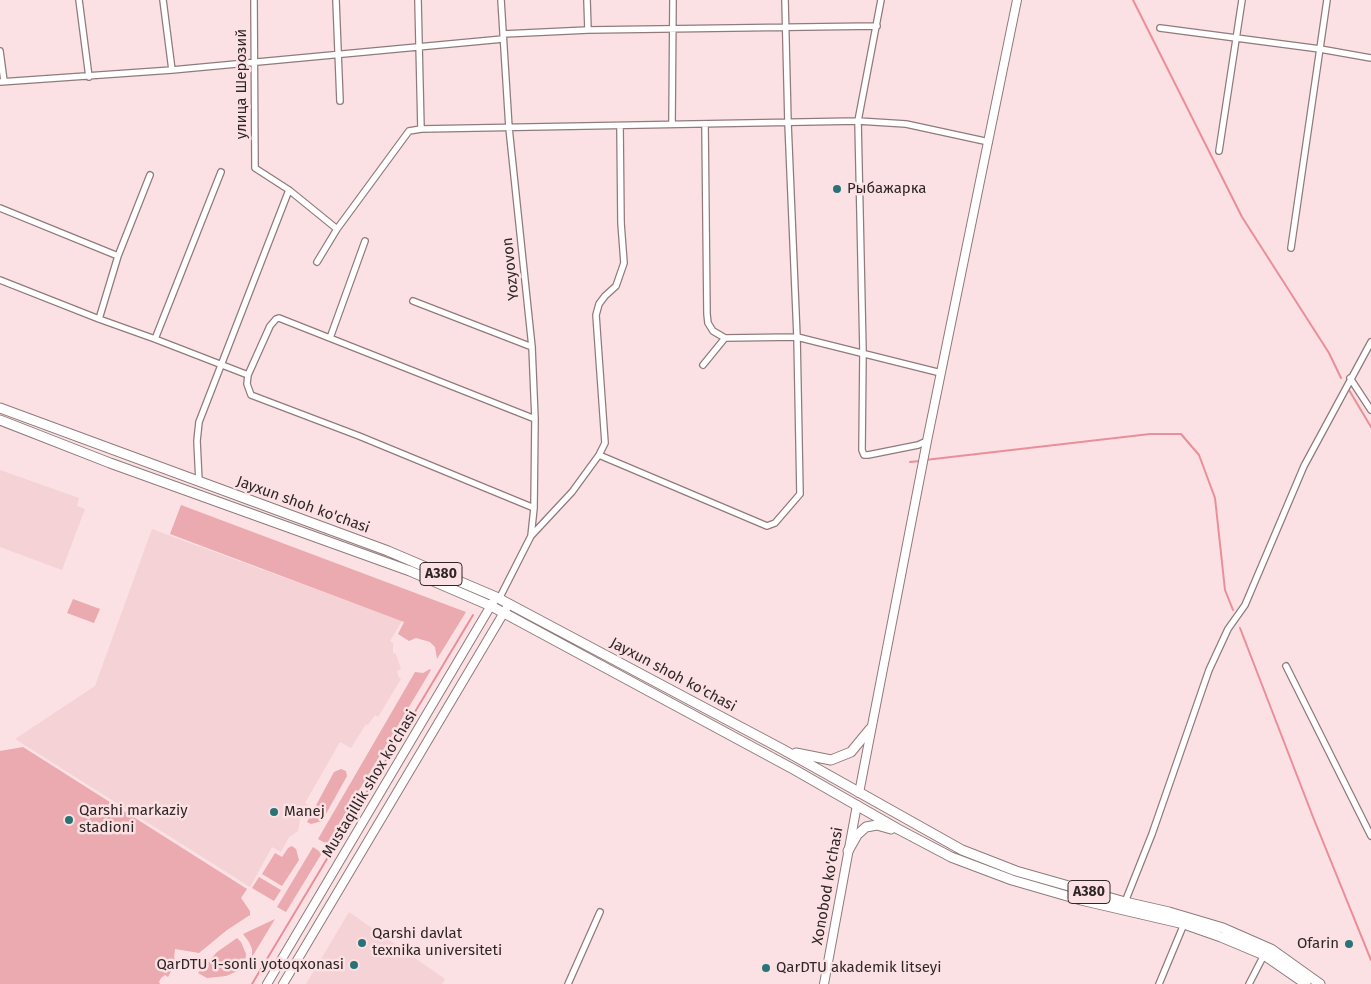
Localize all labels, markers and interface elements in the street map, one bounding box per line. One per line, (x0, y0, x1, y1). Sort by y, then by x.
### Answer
street label: улица Шерозий (233, 29, 251, 139)
place label: Рыбажарка (847, 180, 926, 198)
marker: Рыбажарка (831, 183, 843, 195)
street label: Yozyovon (499, 237, 523, 301)
street label: Jayxun shoh ko'chasi (234, 473, 372, 537)
road number: A380 (420, 562, 462, 586)
street label: Jayxun shoh ko'chasi (607, 634, 739, 716)
street label: Mustaqillik shox ko'chasi (319, 707, 421, 861)
place label: Qarshi markaziy stadioni (79, 802, 188, 837)
place label: Manej (284, 803, 325, 821)
marker: Manej (268, 806, 280, 818)
marker: Qarshi markaziy stadioni (63, 814, 75, 826)
street label: Xonobod ko'chasi (809, 826, 847, 946)
road number: A380 (1068, 880, 1110, 904)
place label: Qarshi davlat texnika universiteti (372, 925, 502, 960)
place label: Ofarin (1297, 935, 1339, 953)
marker: Qarshi davlat texnika universiteti (356, 937, 368, 949)
marker: Ofarin (1343, 938, 1355, 950)
place label: QarDTU 1-sonli yotoqxonasi (156, 956, 344, 974)
marker: QarDTU 1-sonli yotoqxonasi (348, 959, 360, 971)
place label: QarDTU akademik litseyi (776, 959, 941, 977)
marker: QarDTU akademik litseyi (760, 962, 772, 974)

